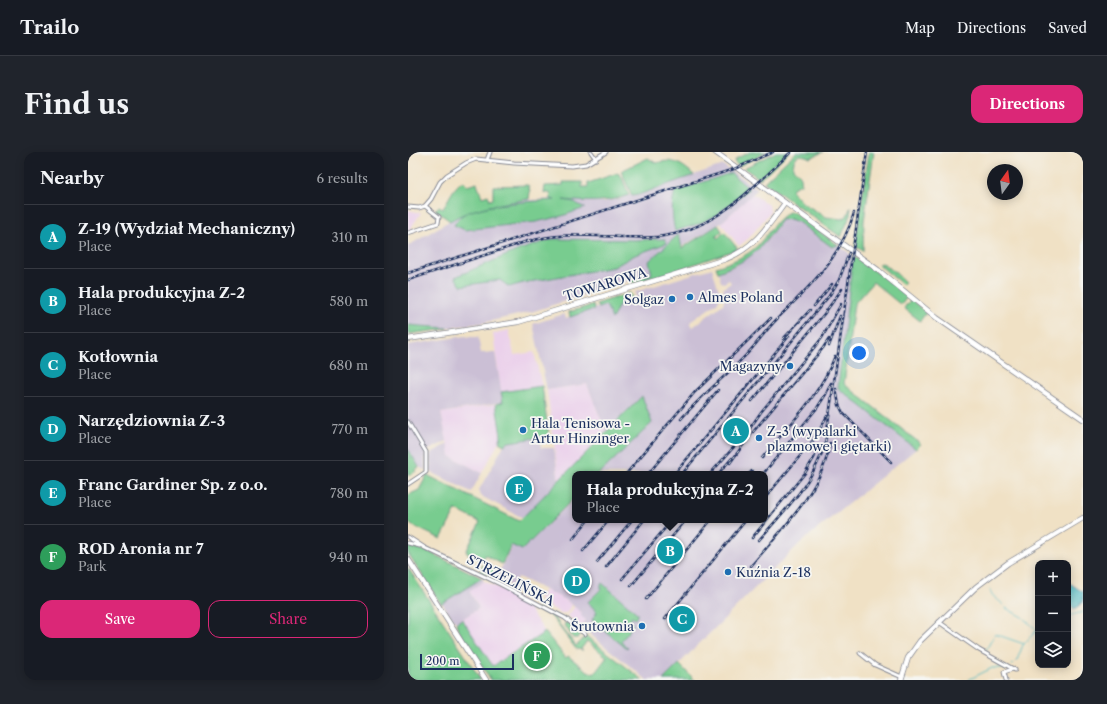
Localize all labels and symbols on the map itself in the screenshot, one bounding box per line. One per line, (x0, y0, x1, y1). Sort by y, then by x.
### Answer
north arrow (987, 164, 1023, 200)
street label: TOWAROWA (562, 264, 649, 304)
place label: Almes Poland (697, 289, 783, 305)
place label: Solgaz (624, 291, 664, 307)
marker: Almes Poland (685, 292, 695, 302)
marker: Solgaz (667, 294, 677, 304)
your location (849, 343, 869, 363)
place label: Magazyny (719, 358, 783, 374)
marker: Magazyny (785, 361, 795, 371)
place label: Hala Tenisowa - Artur Hinzinger (530, 415, 630, 446)
pin: A (723, 416, 749, 446)
place label: Z-3 (wypalarki plazmowe i giętarki) (767, 423, 891, 454)
marker: Hala Tenisowa - Artur Hinzinger (518, 425, 528, 435)
marker: Z-3 (wypalarki plazmowe i giętarki) (754, 433, 764, 443)
pin: E (506, 474, 532, 504)
pin: B (657, 536, 683, 566)
street label: STRZELIŃSKA (464, 551, 558, 609)
place label: Kuźnia Z-18 (736, 564, 811, 580)
pin: D (564, 566, 590, 596)
marker: Kuźnia Z-18 (723, 567, 733, 577)
pin: C (669, 604, 695, 634)
place label: Śrutownia (571, 618, 634, 634)
marker: Śrutownia (637, 621, 647, 631)
pin: F (524, 641, 550, 671)
scale bar (420, 652, 514, 671)

